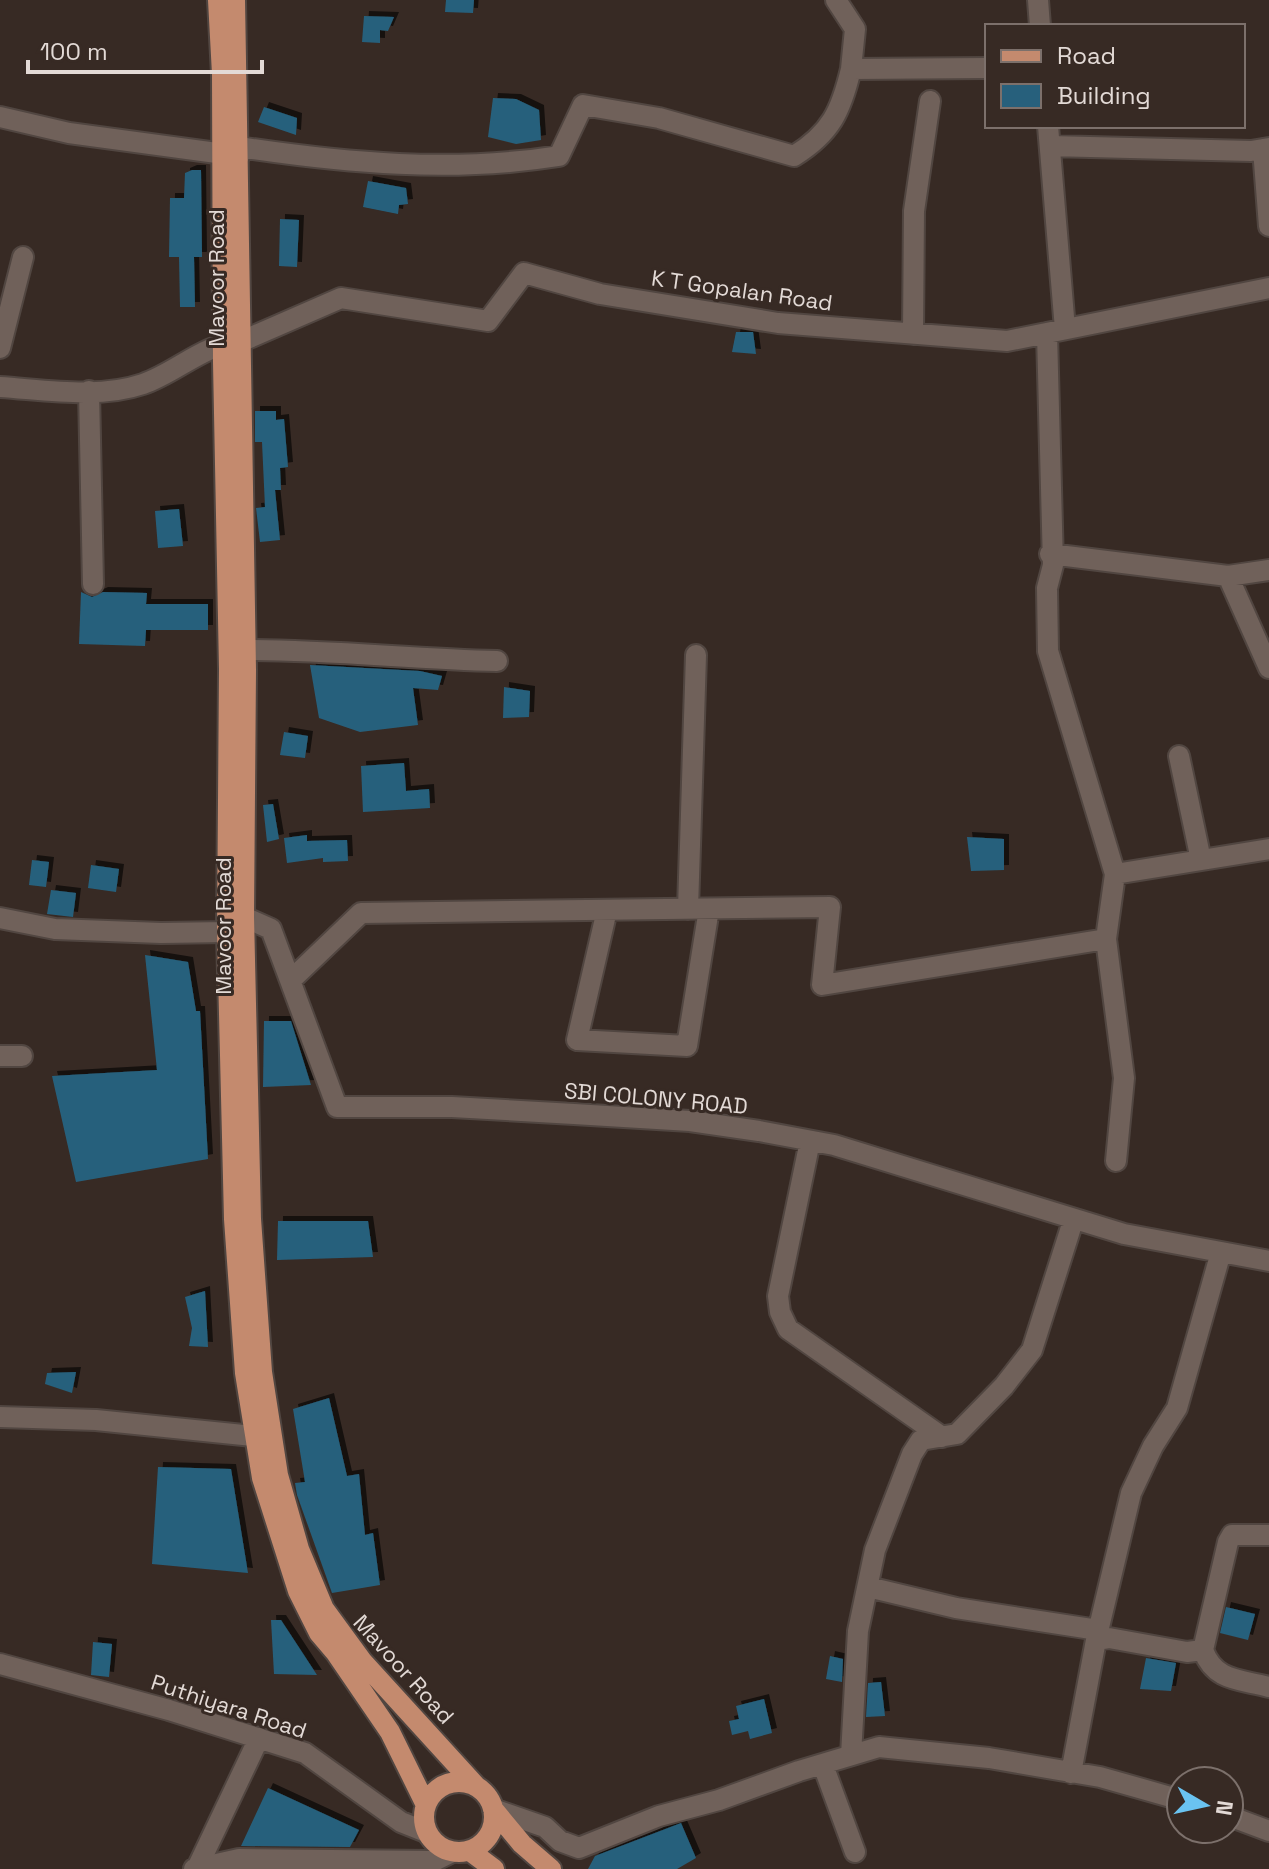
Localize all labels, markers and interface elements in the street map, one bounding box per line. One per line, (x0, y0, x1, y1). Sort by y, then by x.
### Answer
scale bar (28, 24, 262, 74)
legend (985, 24, 1245, 128)
text: 100 m (40, 36, 108, 67)
text: Road (1057, 40, 1116, 71)
text: Building (1057, 80, 1151, 111)
street label: Mavoor Road (202, 209, 230, 347)
street label: K T Gopalan Road (650, 263, 834, 317)
street label: Mavoor Road (209, 857, 237, 995)
street label: SBI COLONY ROAD (563, 1076, 749, 1120)
street label: Mavoor Road (348, 1608, 460, 1730)
street label: Puthiyara Road (148, 1668, 310, 1744)
north arrow (1165, 1765, 1245, 1845)
text: N (1210, 1799, 1240, 1818)

